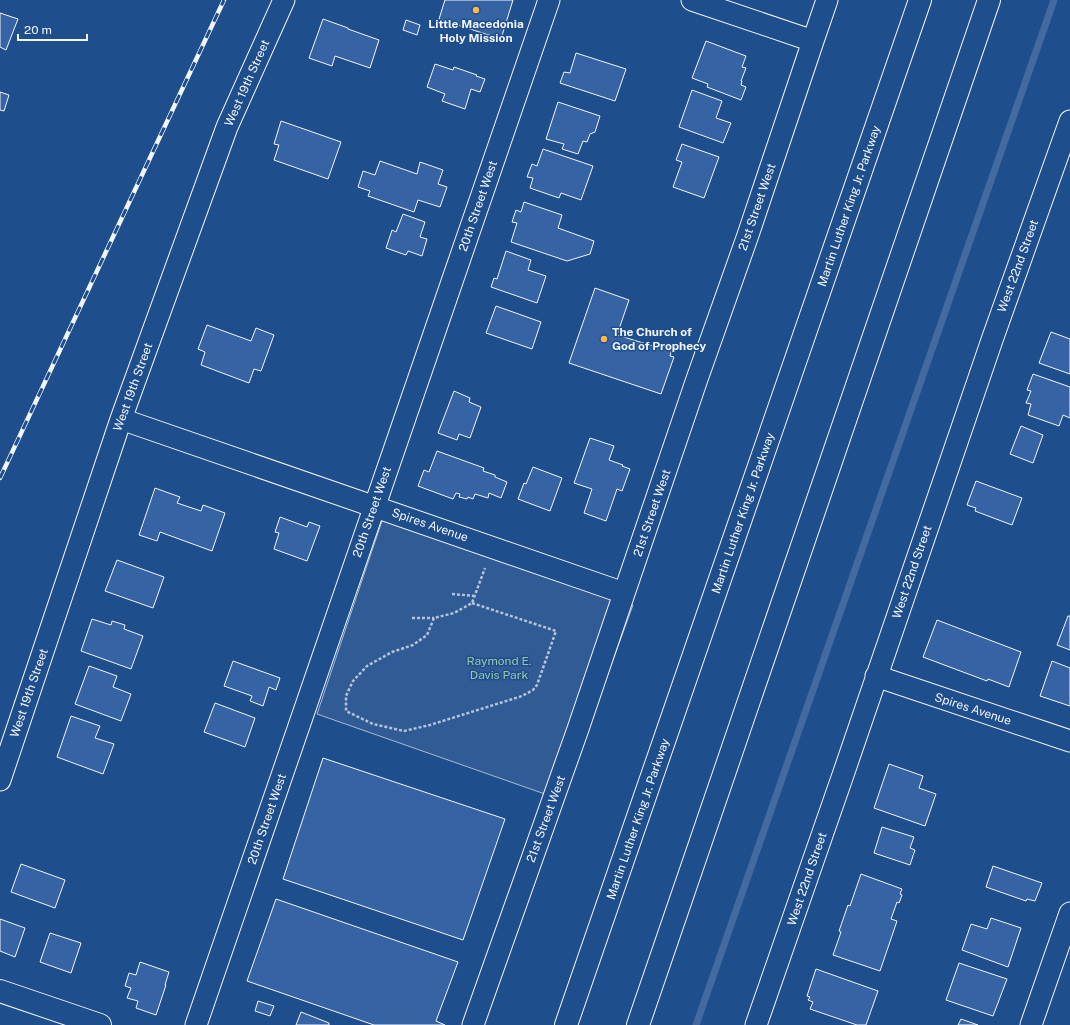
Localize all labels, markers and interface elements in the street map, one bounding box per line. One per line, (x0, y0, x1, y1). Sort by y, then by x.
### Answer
marker: Little Macedonia Holy Mission (471, 5, 481, 15)
scale bar (18, 16, 87, 42)
place label: Little Macedonia Holy Mission (428, 17, 524, 45)
text: 20 m (24, 23, 52, 37)
street label: West 19th Street (222, 37, 272, 128)
street label: Martin Luther King Jr. Parkway (815, 123, 883, 288)
street label: 20th Street West (456, 159, 500, 253)
street label: 21st Street West (735, 161, 779, 253)
street label: West 22nd Street (995, 217, 1041, 314)
place label: The Church of God of Prophecy (612, 325, 707, 353)
marker: The Church of God of Prophecy (599, 334, 609, 344)
street label: West 19th Street (110, 341, 156, 433)
street label: Martin Luther King Jr. Parkway (709, 430, 777, 595)
street label: 20th Street West (350, 465, 394, 559)
street label: 21st Street West (630, 467, 674, 559)
street label: Spires Avenue (390, 505, 470, 545)
street label: West 22nd Street (890, 523, 935, 620)
street label: West 19th Street (7, 646, 51, 739)
park label: Raymond E. Davis Park (467, 654, 531, 682)
street label: Spires Avenue (933, 690, 1013, 728)
street label: Martin Luther King Jr. Parkway (604, 736, 672, 901)
street label: 20th Street West (245, 772, 289, 866)
street label: 21st Street West (524, 773, 568, 864)
street label: West 22nd Street (785, 830, 830, 927)

